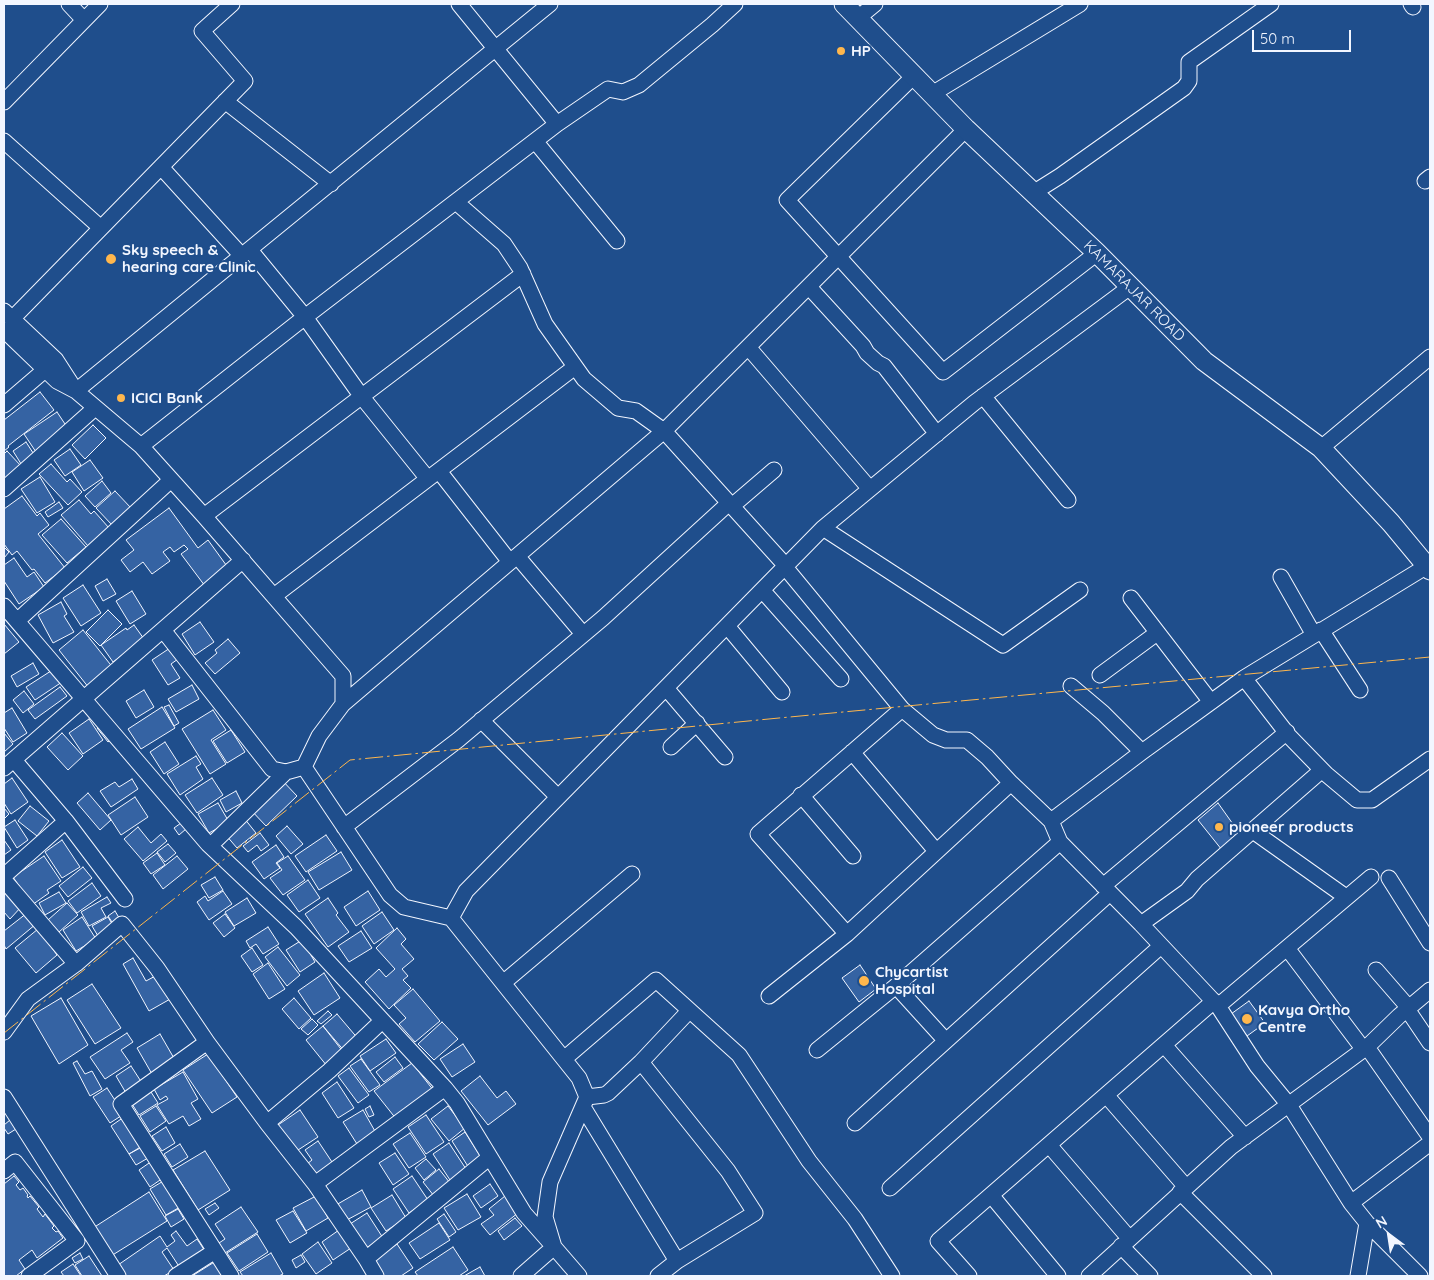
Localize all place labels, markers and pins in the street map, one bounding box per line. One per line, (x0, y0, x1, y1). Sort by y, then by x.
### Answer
place label: HP (851, 42, 871, 60)
marker: HP (835, 45, 847, 57)
place label: Sky speech & hearing care Clinic (122, 241, 256, 276)
marker: Sky speech & hearing care Clinic (104, 252, 118, 266)
place label: ICICI Bank (131, 389, 203, 407)
marker: ICICI Bank (115, 392, 127, 404)
place label: pioneer products (1229, 818, 1354, 836)
marker: pioneer products (1213, 821, 1225, 833)
place label: Chycartist Hospital (875, 963, 949, 998)
marker: Chycartist Hospital (857, 974, 871, 988)
place label: Kavya Ortho Centre (1258, 1001, 1350, 1036)
marker: Kavya Ortho Centre (1240, 1012, 1254, 1026)

